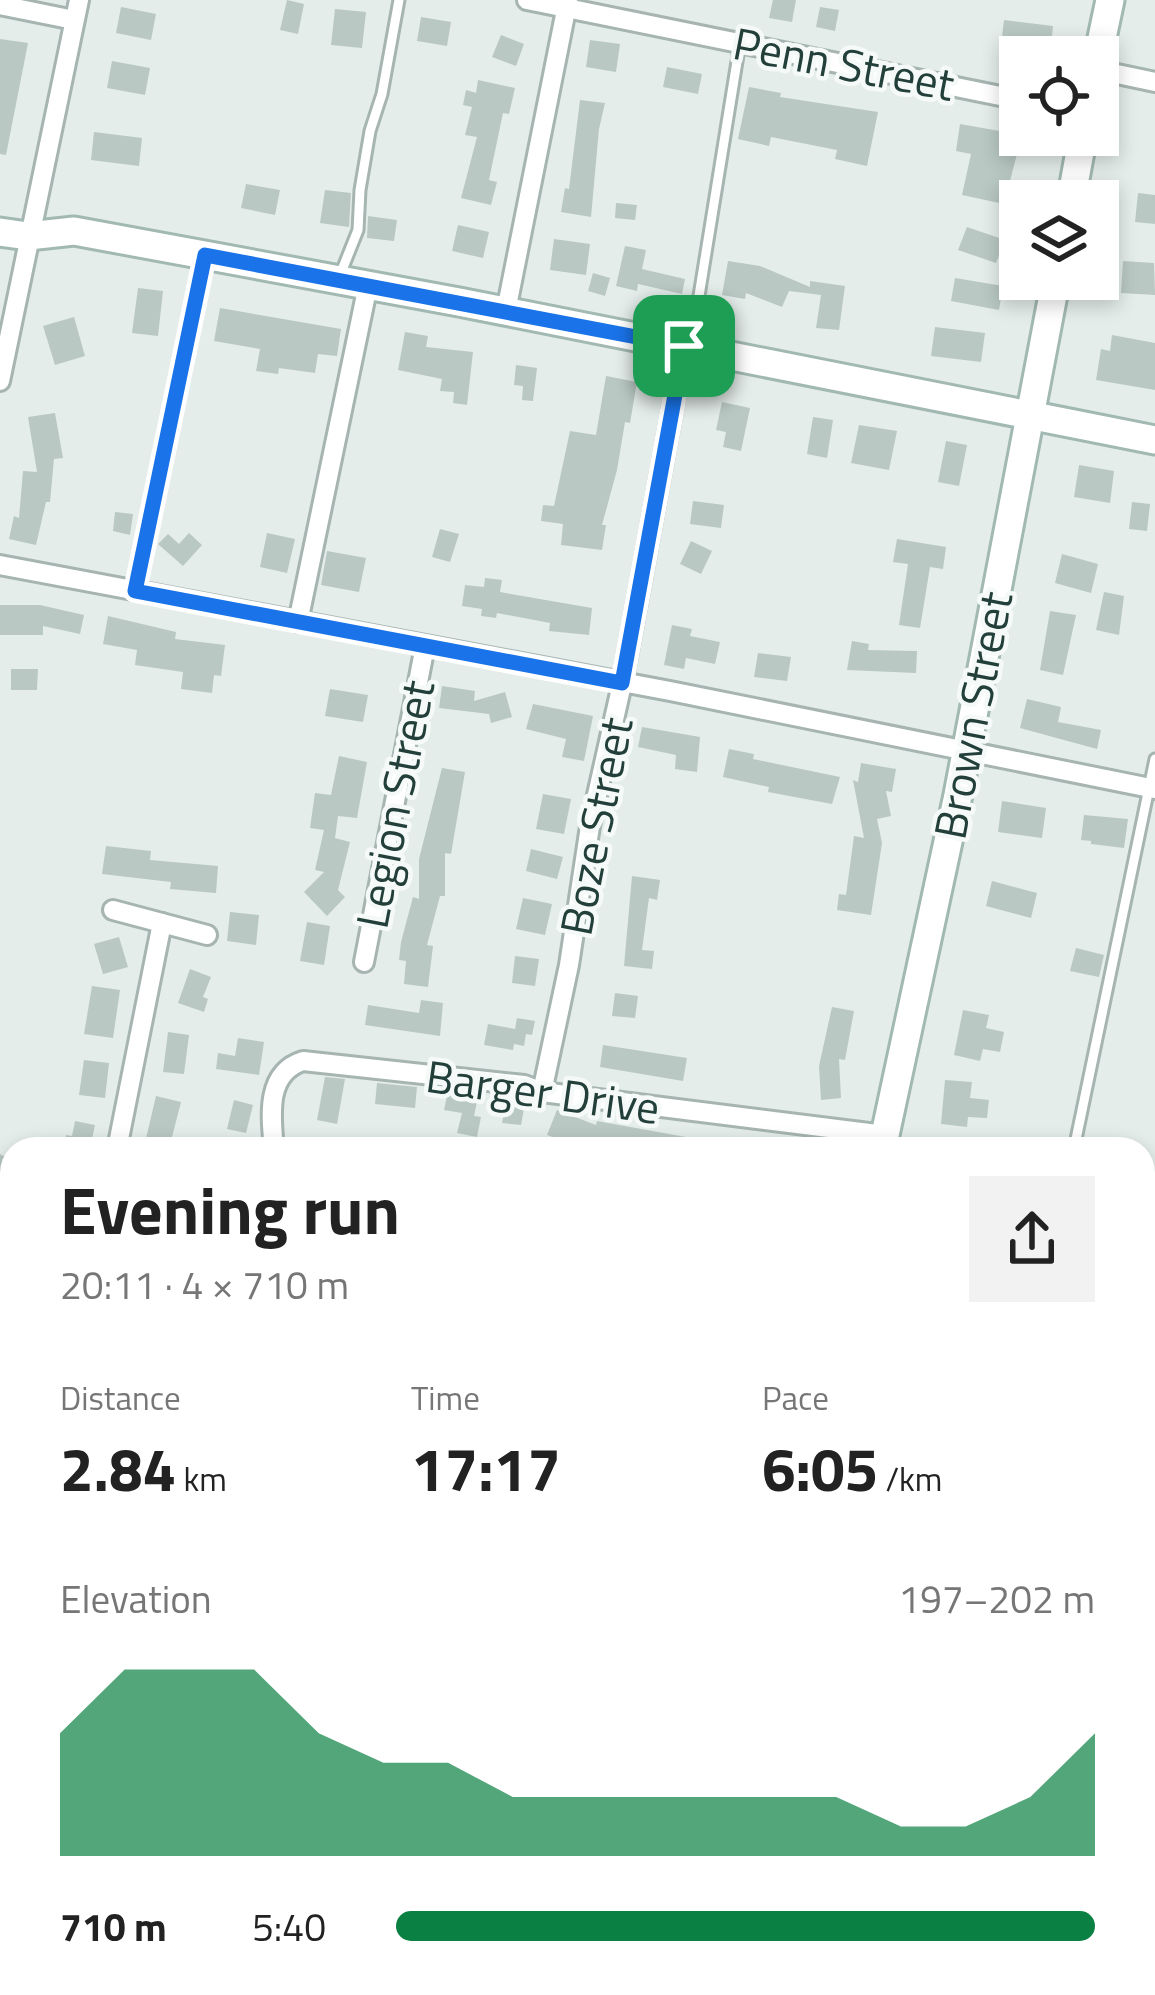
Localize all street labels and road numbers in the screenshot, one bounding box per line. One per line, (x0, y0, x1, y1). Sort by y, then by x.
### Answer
street label: Penn Street (728, 8, 960, 118)
street label: Brown Street (915, 585, 1029, 845)
street label: Legion Street (337, 674, 451, 934)
street label: Boze Street (541, 711, 649, 941)
street label: Barger Drive (422, 1041, 664, 1141)

